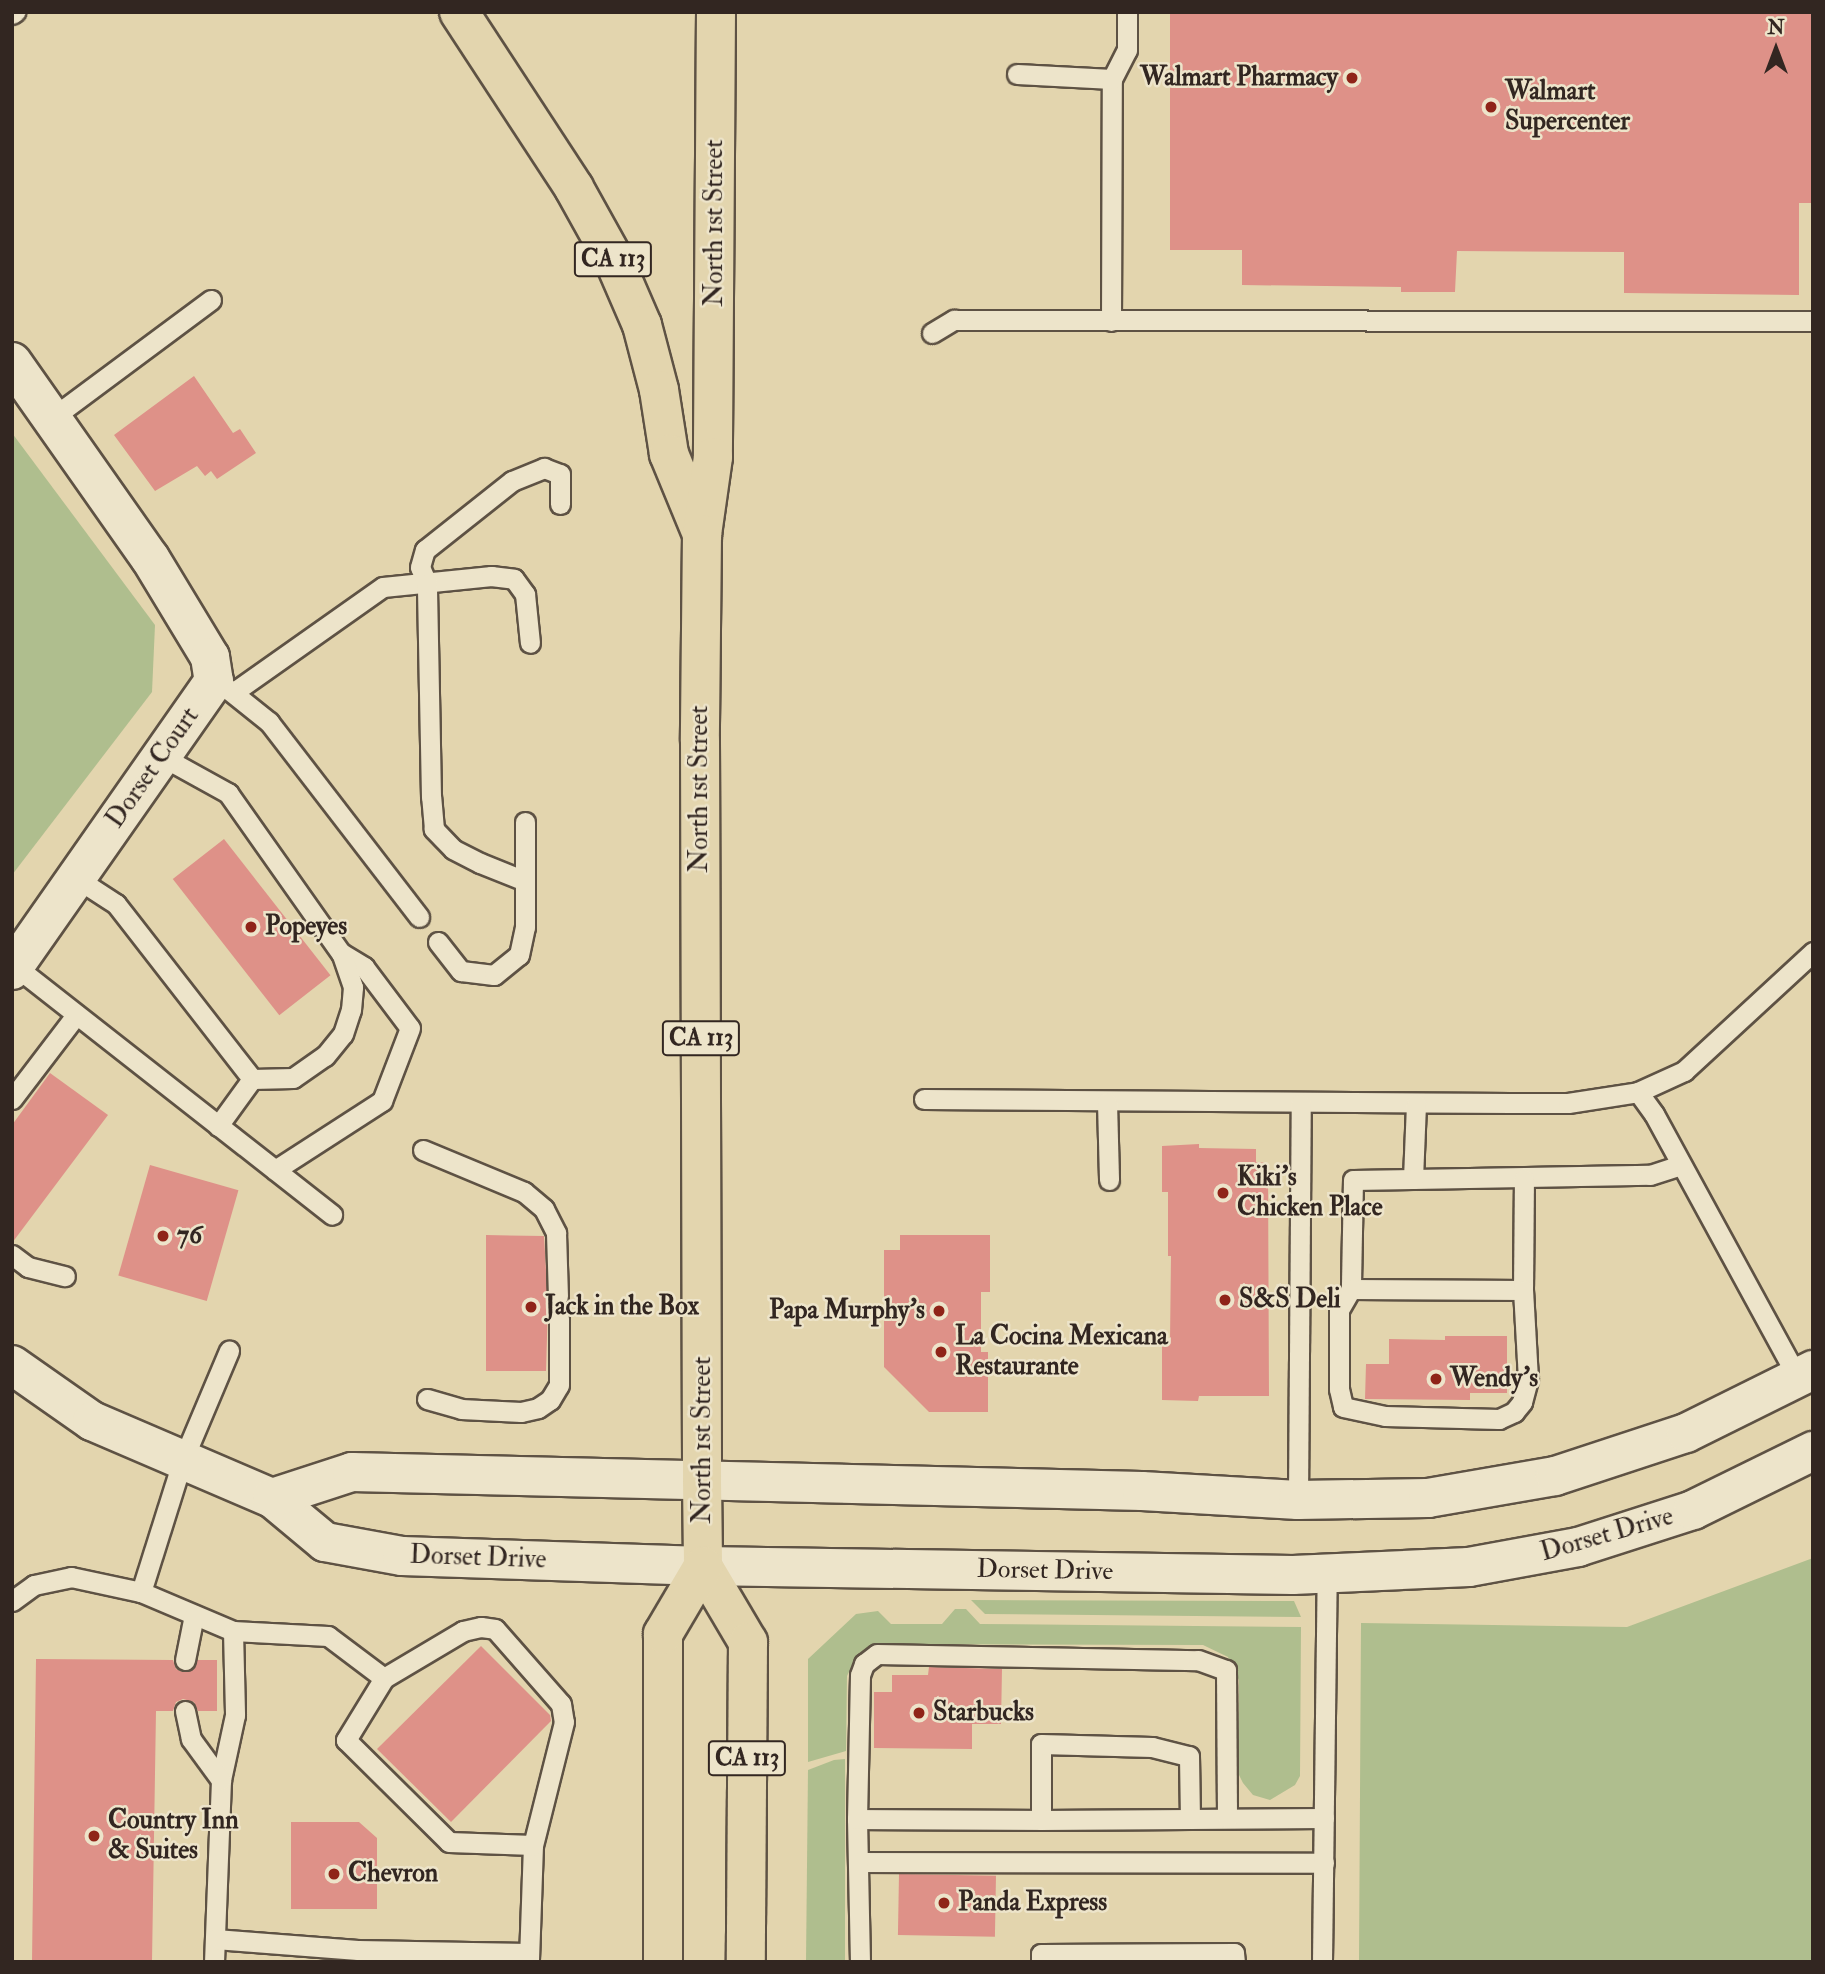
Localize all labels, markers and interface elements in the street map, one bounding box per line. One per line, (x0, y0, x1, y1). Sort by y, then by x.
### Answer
north arrow (1741, 14, 1811, 84)
text: N (1767, 16, 1785, 40)
place label: Walmart Pharmacy (1140, 62, 1338, 94)
marker: Walmart Pharmacy (1344, 70, 1360, 86)
place label: Walmart Supercenter (1505, 76, 1630, 138)
marker: Walmart Supercenter (1483, 99, 1499, 115)
street label: North 1st Street (699, 139, 731, 307)
road number: CA 113 (573, 238, 653, 280)
street label: Dorset Court (100, 702, 206, 834)
street label: North 1st Street (684, 705, 716, 873)
place label: Popeyes (265, 911, 347, 943)
marker: Popeyes (243, 919, 259, 935)
road number: CA 113 (661, 1018, 741, 1058)
place label: Kiki's Chicken Place (1237, 1162, 1383, 1224)
marker: Kiki's Chicken Place (1215, 1185, 1231, 1201)
place label: 76 (177, 1220, 202, 1252)
marker: 76 (155, 1228, 171, 1244)
place label: S&S Deli (1239, 1284, 1341, 1316)
place label: Jack in the Box (545, 1291, 699, 1323)
marker: S&S Deli (1217, 1292, 1233, 1308)
place label: Papa Murphy's (769, 1295, 925, 1327)
marker: Jack in the Box (523, 1299, 539, 1315)
marker: Papa Murphy's (931, 1303, 947, 1319)
place label: La Cocina Mexicana Restaurante (955, 1321, 1168, 1382)
marker: La Cocina Mexicana Restaurante (933, 1344, 949, 1360)
street label: North 1st Street (687, 1356, 719, 1524)
place label: Wendy's (1450, 1363, 1538, 1395)
marker: Wendy's (1428, 1371, 1444, 1387)
street label: Dorset Drive (1537, 1501, 1677, 1569)
street label: Dorset Drive (409, 1540, 547, 1576)
street label: Dorset Drive (976, 1554, 1114, 1588)
place label: Starbucks (933, 1697, 1034, 1729)
marker: Starbucks (911, 1705, 927, 1721)
road number: CA 113 (707, 1738, 787, 1778)
place label: Country Inn & Suites (108, 1805, 239, 1867)
marker: Country Inn & Suites (86, 1828, 102, 1844)
place label: Chevron (348, 1858, 438, 1890)
marker: Chevron (326, 1866, 342, 1882)
place label: Panda Express (958, 1887, 1107, 1919)
marker: Panda Express (936, 1895, 952, 1911)

